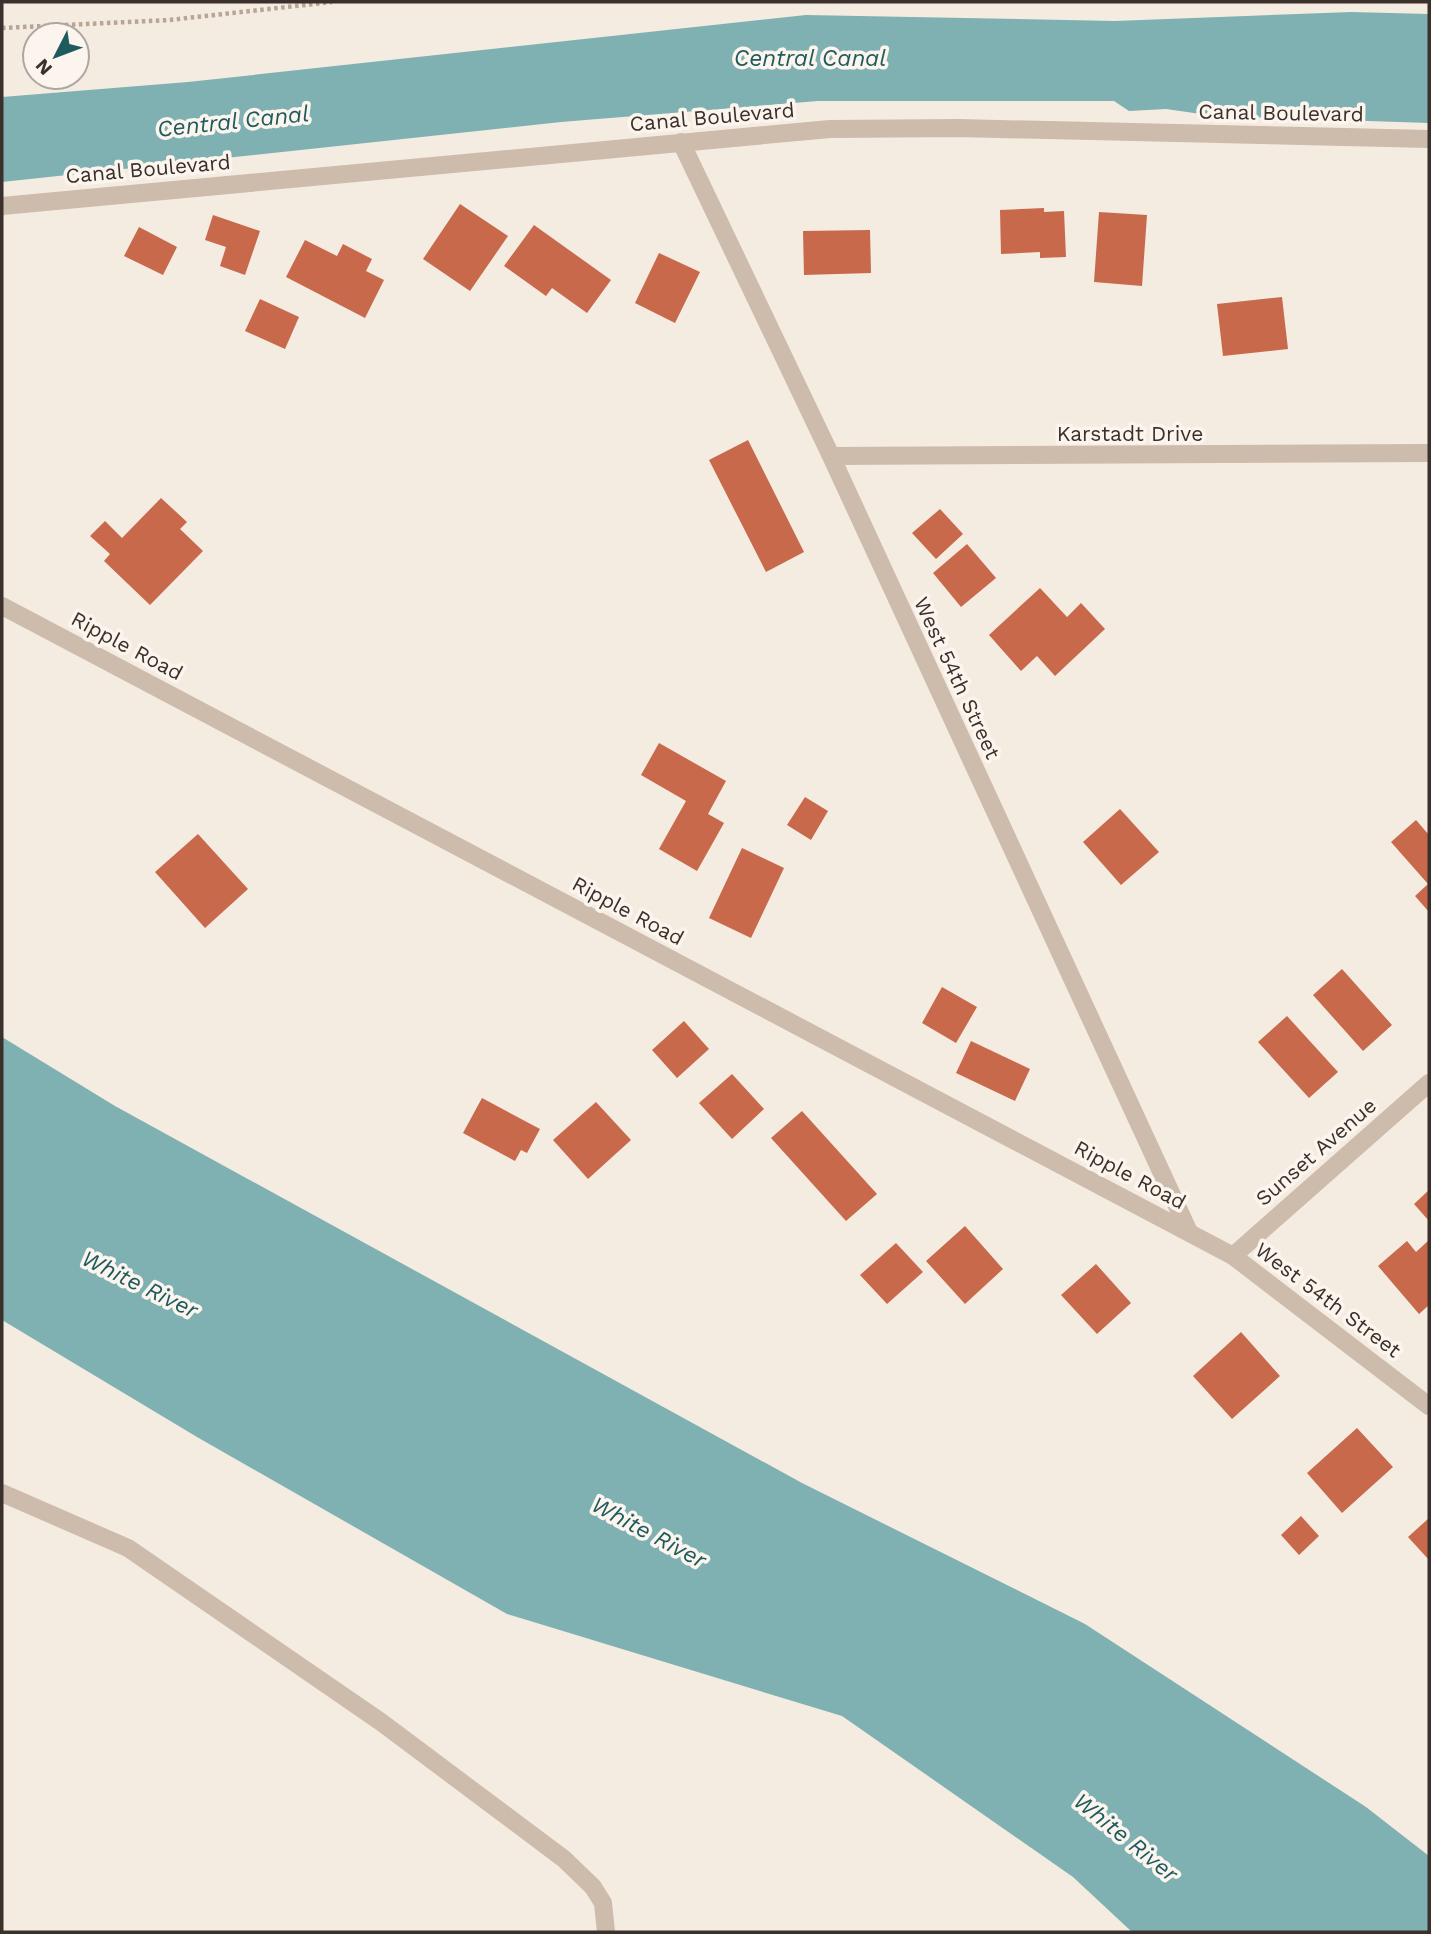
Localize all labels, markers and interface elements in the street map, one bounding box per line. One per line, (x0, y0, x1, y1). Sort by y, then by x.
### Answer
north arrow (21, 21, 91, 91)
water label: Central Canal (734, 45, 886, 72)
text: N (30, 54, 57, 80)
street label: Canal Boulevard (628, 97, 795, 136)
street label: Canal Boulevard (1198, 99, 1364, 126)
water label: Central Canal (156, 100, 310, 143)
street label: Canal Boulevard (64, 149, 231, 188)
street label: Karstadt Drive (1057, 421, 1203, 446)
street label: West 54th Street (909, 593, 1006, 763)
street label: Ripple Road (67, 606, 187, 685)
street label: Ripple Road (568, 871, 688, 950)
street label: Sunset Avenue (1250, 1092, 1381, 1211)
street label: Ripple Road (1070, 1135, 1190, 1214)
street label: West 54th Street (1251, 1237, 1406, 1363)
water label: White River (77, 1245, 203, 1325)
water label: White River (587, 1491, 712, 1574)
water label: White River (1068, 1787, 1184, 1888)

